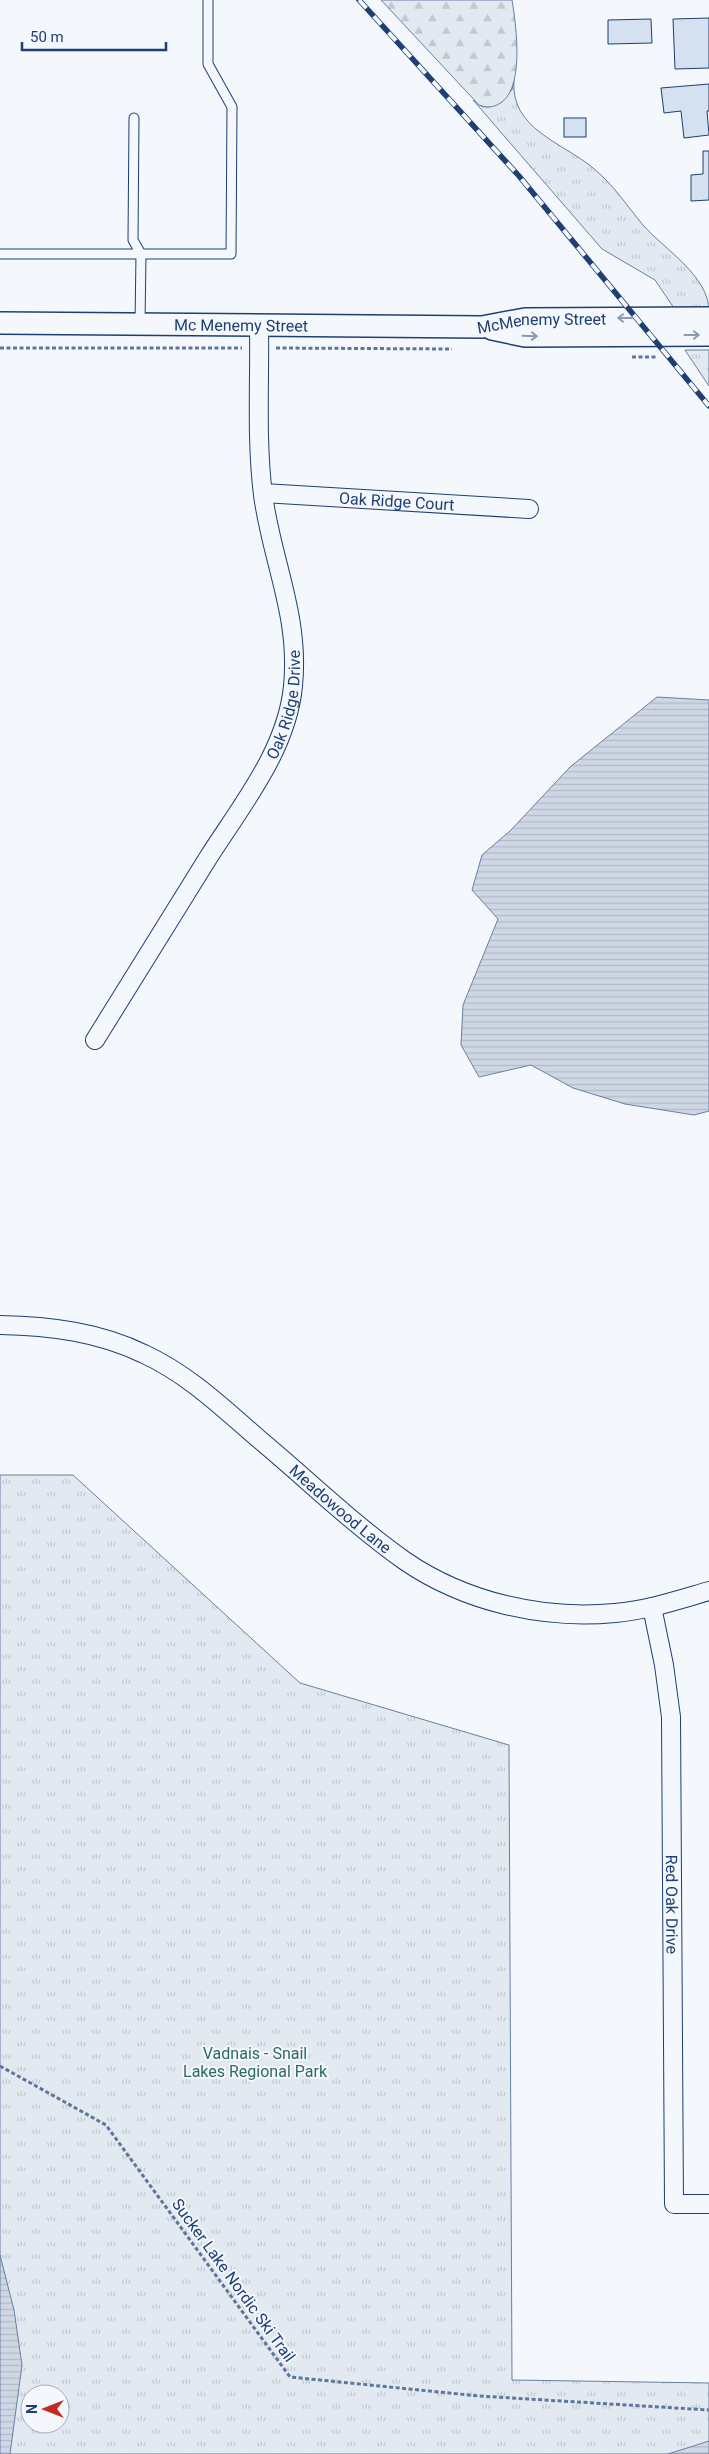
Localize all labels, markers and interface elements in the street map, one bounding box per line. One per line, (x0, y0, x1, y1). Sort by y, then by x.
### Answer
scale bar (22, 20, 166, 52)
text: 50 m (30, 28, 64, 46)
street label: McMenemy Street (475, 310, 606, 338)
one-way arrow (618, 313, 634, 323)
street label: Mc Menemy Street (174, 315, 308, 336)
one-way arrow (684, 330, 700, 340)
one-way arrow (522, 331, 538, 340)
street label: Oak Ridge Court (339, 489, 455, 514)
street label: Oak Ridge Drive (262, 650, 304, 763)
street label: Meadowood Lane (286, 1461, 395, 1558)
street label: Red Oak Drive (662, 1855, 681, 1954)
park label: Vadnais - Snail Lakes Regional Park (183, 2044, 328, 2081)
street label: Sucker Lake Nordic Ski Trail (168, 2195, 299, 2366)
north arrow (20, 2384, 70, 2434)
text: N (24, 2404, 40, 2414)

